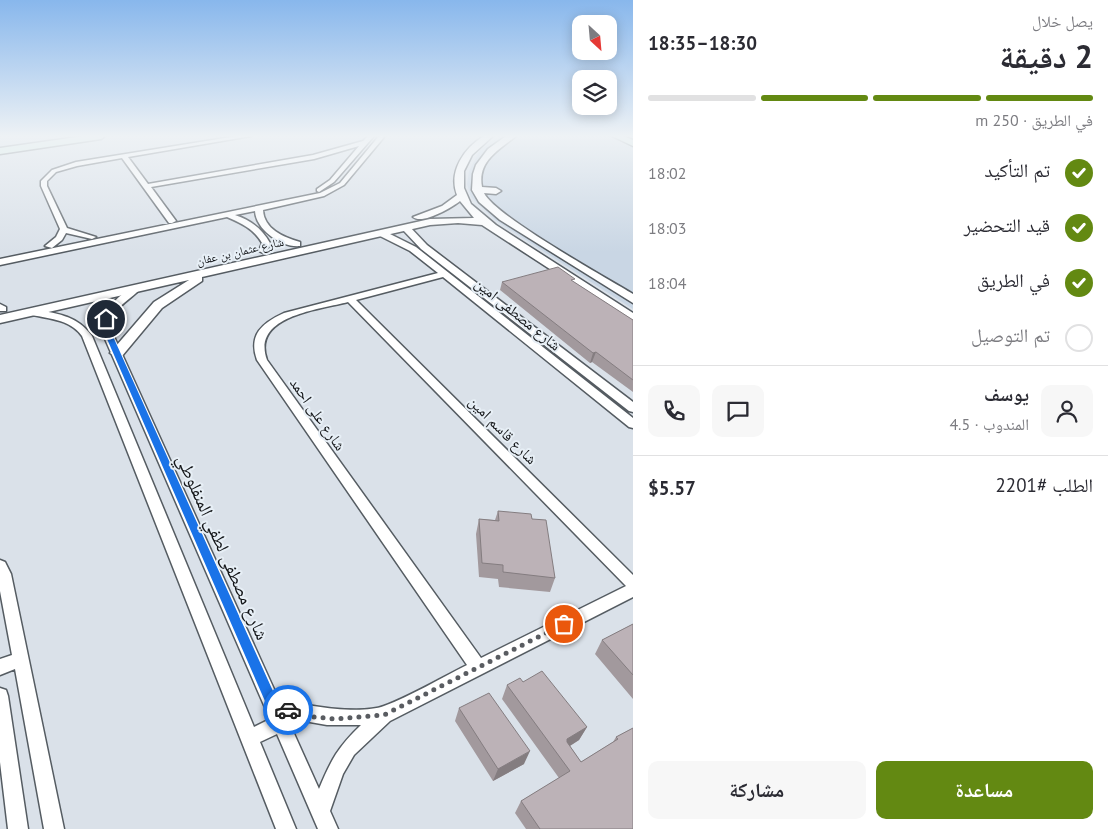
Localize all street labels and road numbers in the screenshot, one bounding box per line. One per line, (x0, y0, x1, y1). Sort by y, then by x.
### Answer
street label: شارع عثمان بن عفان (195, 234, 285, 269)
street label: شارع مصطفى امين (471, 274, 565, 355)
street label: شارع على احمد (285, 374, 350, 455)
street label: شارع قاسم امين (464, 392, 541, 469)
street label: شارع مصطفى لطفي المنفلوطي (168, 451, 274, 645)

